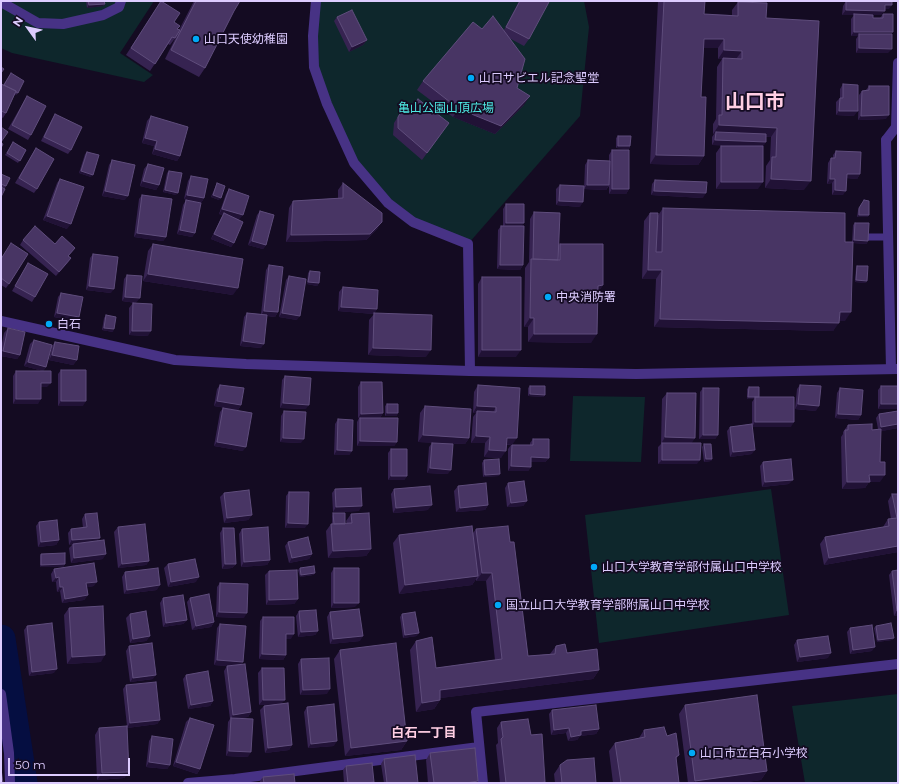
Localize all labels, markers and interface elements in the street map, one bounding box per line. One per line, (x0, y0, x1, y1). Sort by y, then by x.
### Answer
north arrow (8, 8, 48, 48)
text: N (10, 14, 26, 29)
place label: 山口天使幼稚園 (204, 32, 288, 46)
marker: 山口天使幼稚園 (191, 34, 201, 44)
place label: 山口サビエル記念聖堂 (479, 71, 599, 85)
marker: 山口サビエル記念聖堂 (466, 73, 476, 83)
district label: 山口市 (725, 90, 785, 114)
park label: 亀山公園山頂広場 (398, 101, 494, 115)
place label: 中央消防署 (556, 290, 616, 304)
marker: 中央消防署 (543, 292, 553, 302)
place label: 白石 (57, 317, 81, 331)
marker: 白石 (44, 319, 54, 329)
place label: 山口大学教育学部付属山口中学校 (602, 560, 782, 574)
marker: 山口大学教育学部付属山口中学校 (589, 562, 599, 572)
place label: 国立山口大学教育学部附属山口中学校 (506, 598, 710, 612)
marker: 国立山口大学教育学部附属山口中学校 (493, 600, 503, 610)
district label: 白石一丁目 (392, 725, 456, 741)
place label: 山口市立白石小学校 (700, 746, 808, 760)
marker: 山口市立白石小学校 (687, 748, 697, 758)
scale bar (10, 750, 132, 776)
text: 50 m (15, 757, 46, 772)

